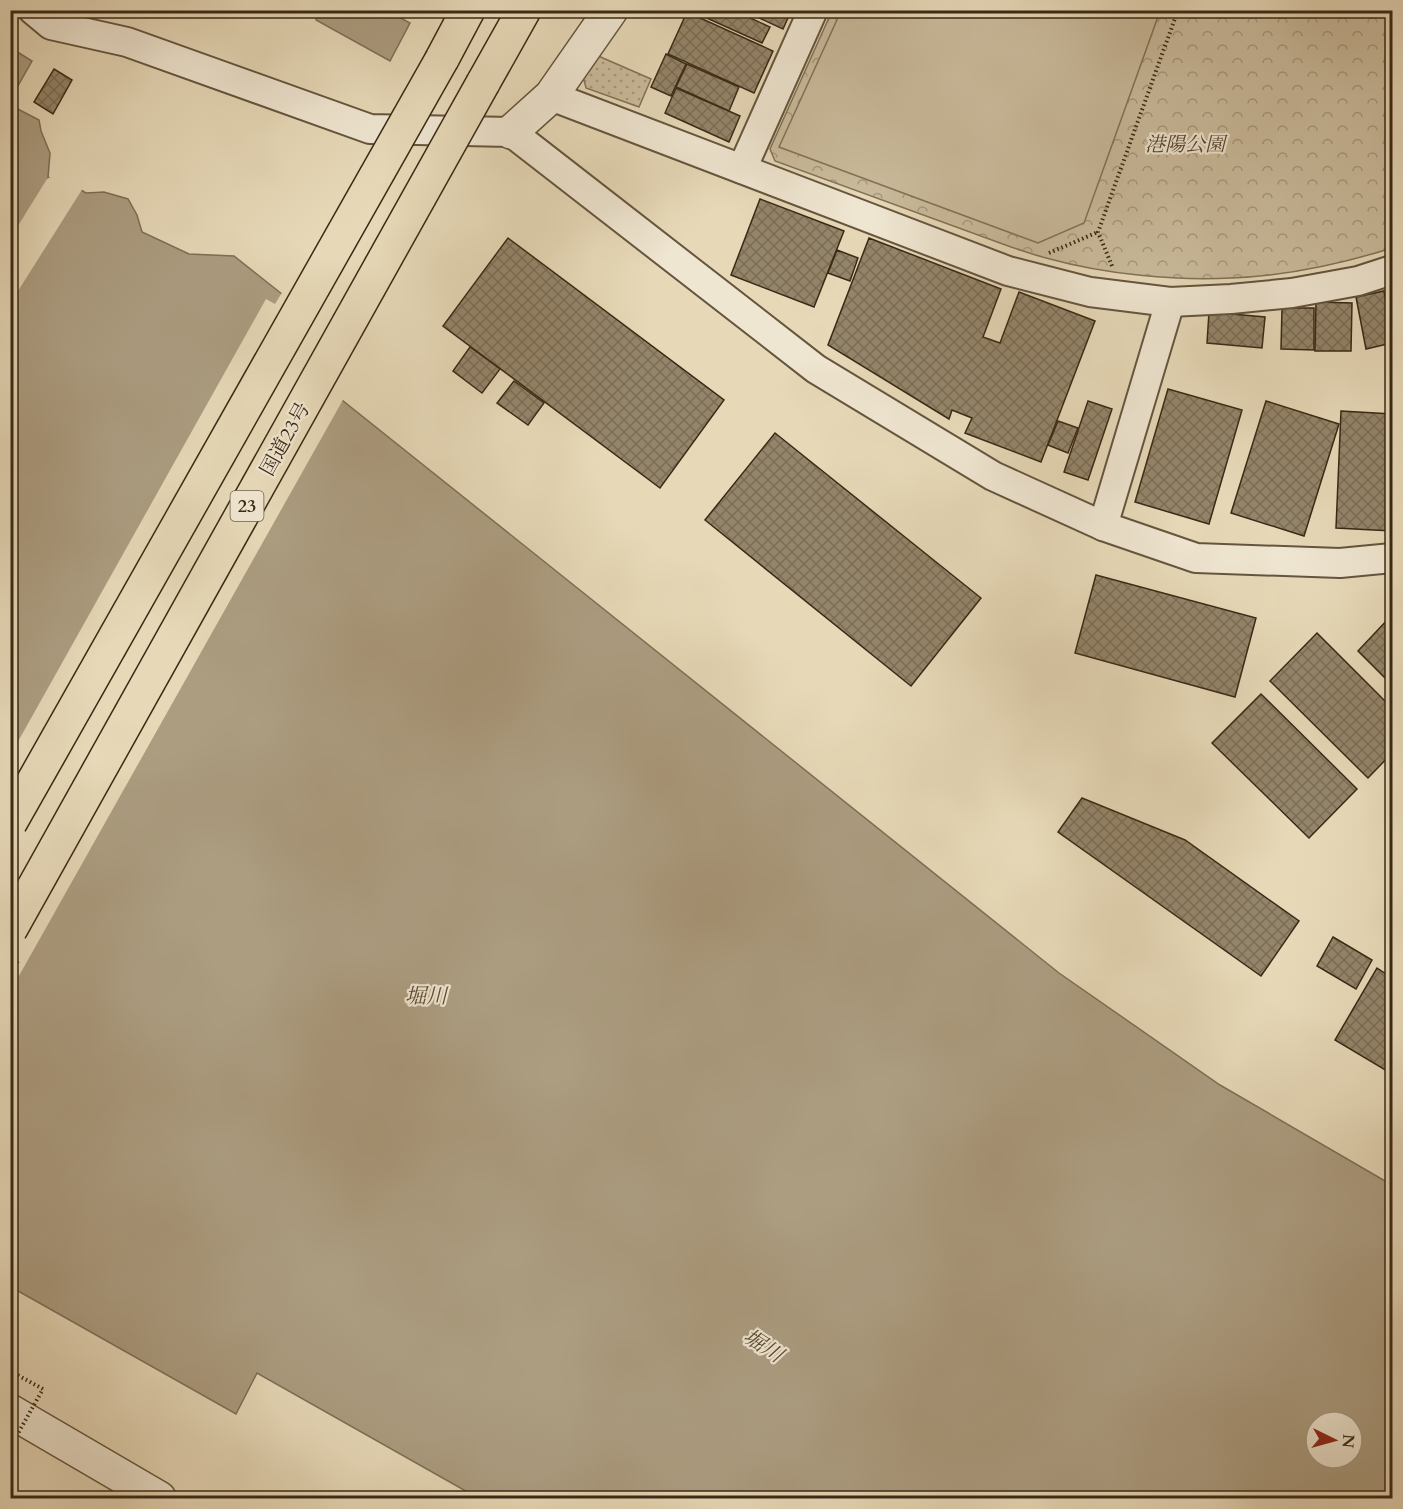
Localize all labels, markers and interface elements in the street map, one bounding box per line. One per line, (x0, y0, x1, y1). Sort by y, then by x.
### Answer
park label: 港陽公園 (1145, 131, 1228, 158)
street label: 国道23号 (254, 397, 316, 481)
road number: 23 (230, 491, 264, 521)
water label: 堀川 (405, 982, 449, 1011)
water label: 堀川 (737, 1322, 790, 1371)
north arrow (1304, 1410, 1364, 1470)
text: N (1336, 1433, 1360, 1449)

